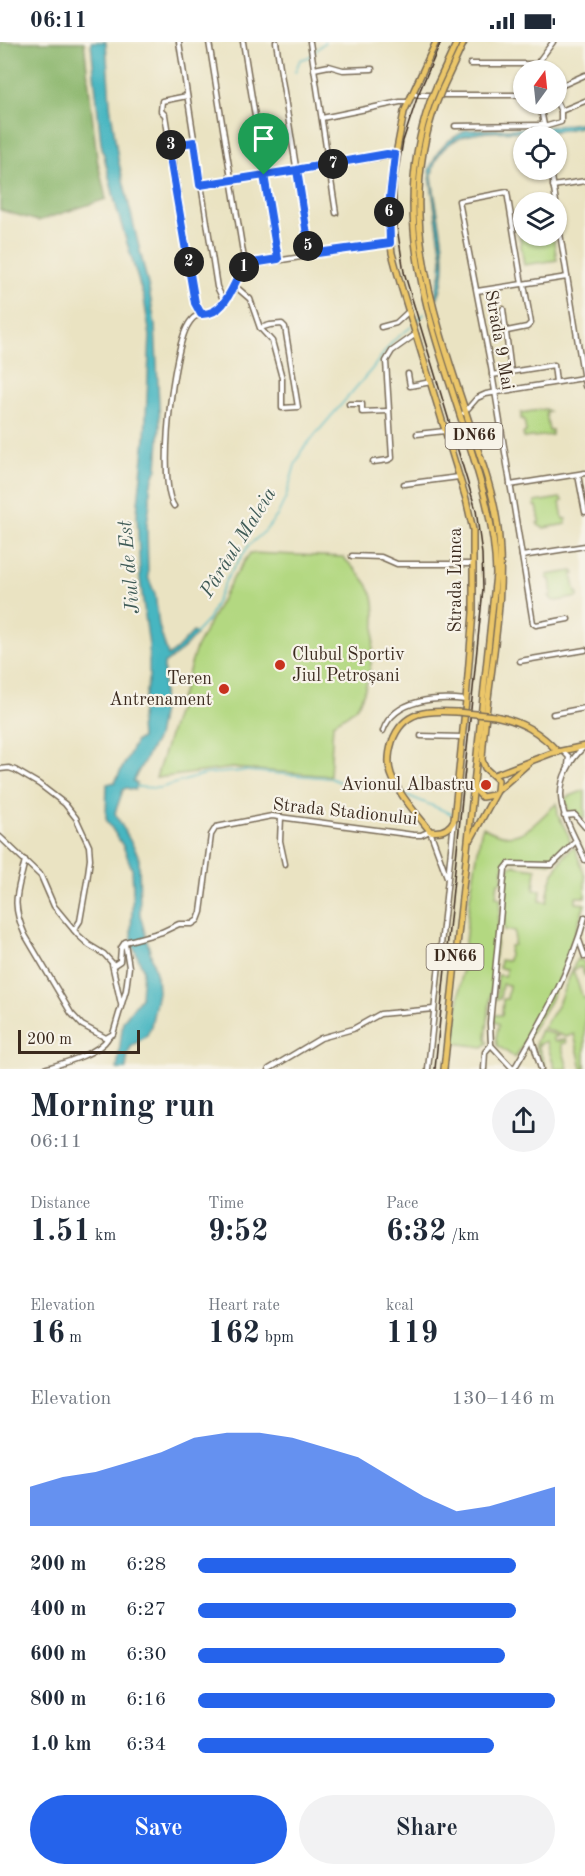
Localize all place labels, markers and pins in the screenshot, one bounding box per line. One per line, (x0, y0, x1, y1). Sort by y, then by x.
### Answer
pin (238, 113, 289, 175)
pin: 3 (156, 130, 186, 160)
pin: 7 (318, 149, 348, 179)
pin: 6 (374, 197, 404, 227)
pin: 5 (293, 231, 323, 261)
pin: 2 (174, 247, 204, 277)
pin: 1 (229, 252, 259, 282)
place label: Clubul Sportiv Jiul Petroșani (292, 646, 405, 686)
marker: Clubul Sportiv Jiul Petroșani (273, 658, 287, 672)
place label: Teren Antrenament (109, 670, 212, 709)
marker: Teren Antrenament (217, 682, 231, 696)
place label: Avionul Albastru (341, 776, 474, 794)
marker: Avionul Albastru (479, 778, 493, 792)

